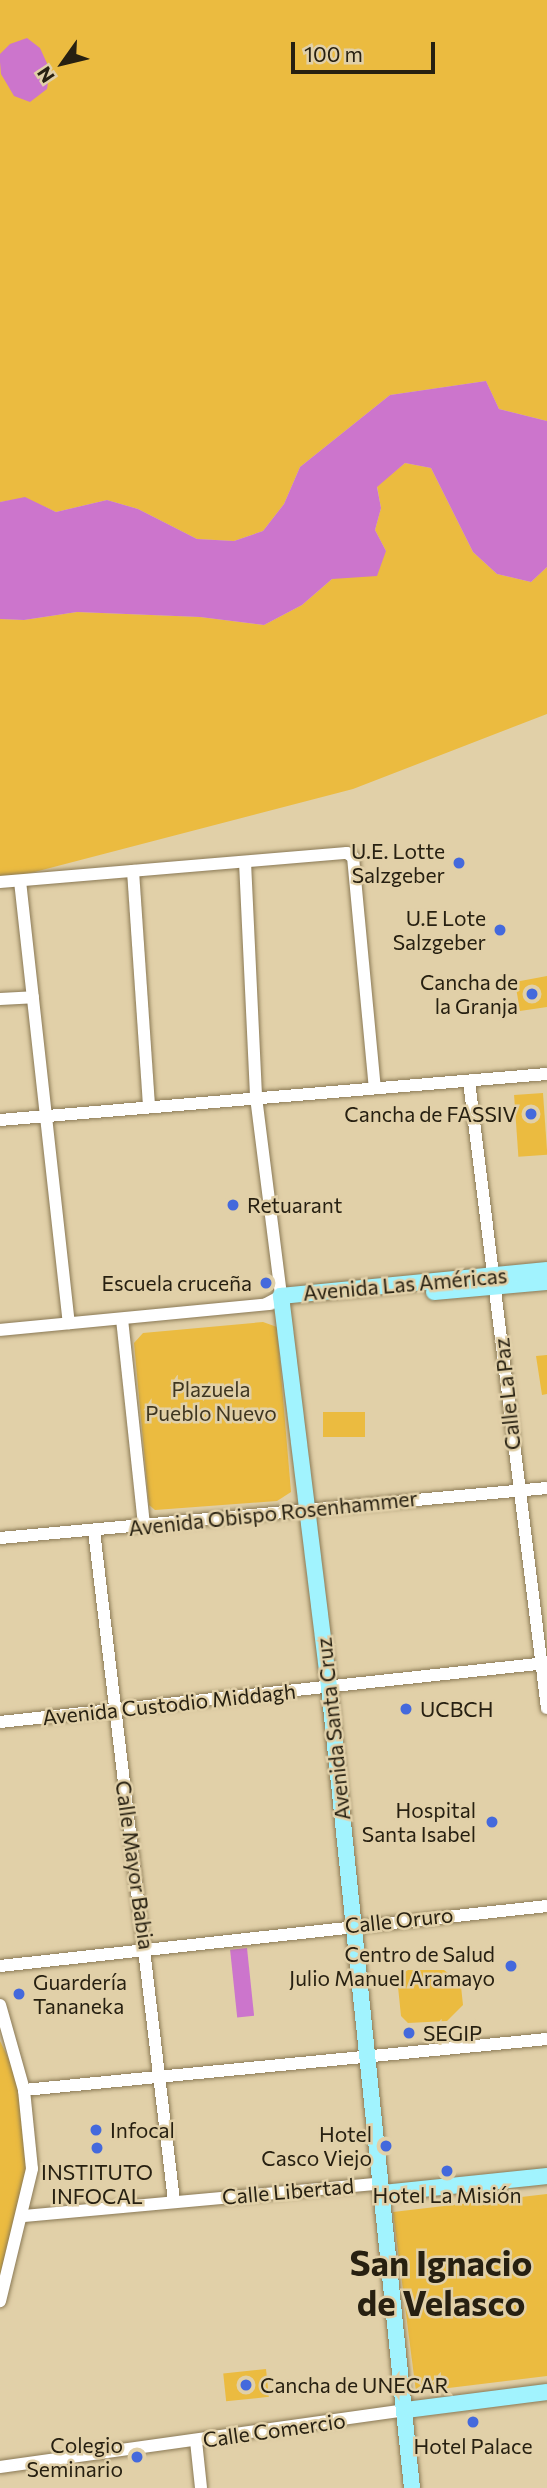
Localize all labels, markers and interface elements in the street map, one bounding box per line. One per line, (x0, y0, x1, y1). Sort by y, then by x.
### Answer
north arrow (28, 28, 98, 98)
scale bar (295, 28, 438, 72)
text: 100 m (304, 41, 363, 66)
text: N (32, 63, 59, 87)
place label: U.E. Lotte Salzgeber (351, 838, 445, 888)
marker: U.E. Lotte Salzgeber (451, 855, 467, 871)
place label: U.E Lote Salzgeber (393, 905, 486, 955)
marker: U.E Lote Salzgeber (492, 922, 508, 938)
place label: Cancha de la Granja (420, 969, 518, 1019)
marker: Cancha de la Granja (524, 986, 540, 1002)
place label: Cancha de FASSIV (344, 1101, 517, 1127)
marker: Cancha de FASSIV (523, 1106, 539, 1122)
place label: Retuarant (247, 1192, 342, 1218)
marker: Retuarant (225, 1197, 241, 1213)
street label: Avenida Las Américas (302, 1263, 508, 1305)
place label: Escuela cruceña (102, 1270, 252, 1296)
marker: Escuela cruceña (258, 1275, 274, 1291)
street label: Calle La Paz (489, 1337, 525, 1451)
park label: Plazuela Pueblo Nuevo (145, 1376, 277, 1426)
street label: Avenida Obispo Rosenhammer (127, 1485, 419, 1541)
street label: Avenida Santa Cruz (311, 1636, 355, 1822)
street label: Avenida Custodio Middagh (41, 1678, 297, 1730)
place label: UCBCH (420, 1696, 493, 1722)
marker: UCBCH (398, 1701, 414, 1717)
street label: Calle Mayor Babia (111, 1779, 159, 1951)
place label: Hospital Santa Isabel (362, 1797, 476, 1847)
marker: Hospital Santa Isabel (482, 1812, 502, 1832)
street label: Calle Oruro (343, 1902, 455, 1938)
place label: Centro de Salud Julio Manuel Aramayo (289, 1941, 495, 1991)
marker: Centro de Salud Julio Manuel Aramayo (501, 1956, 521, 1976)
place label: Guardería Tananeka (33, 1969, 127, 2019)
marker: Guardería Tananeka (11, 1986, 27, 2002)
place label: SEGIP (423, 2020, 482, 2046)
marker: SEGIP (401, 2025, 417, 2041)
place label: Infocal (110, 2117, 175, 2143)
place label: Hotel Casco Viejo (261, 2121, 372, 2171)
marker: Infocal (88, 2122, 104, 2138)
marker: Hotel Casco Viejo (378, 2138, 394, 2154)
marker: INSTITUTO INFOCAL (89, 2140, 105, 2156)
place label: INSTITUTO INFOCAL (41, 2159, 153, 2209)
marker: Hotel La Misión (439, 2163, 455, 2179)
street label: Calle Libertad (221, 2173, 355, 2209)
place label: Hotel La Misión (372, 2182, 522, 2208)
district label: San Ignacio de Velasco (350, 2241, 532, 2323)
place label: Cancha de UNECAR (260, 2372, 449, 2398)
marker: Cancha de UNECAR (238, 2377, 254, 2393)
street label: Calle Comercio (201, 2408, 347, 2452)
marker: Hotel Palace (465, 2414, 481, 2430)
place label: Colegio Seminario (27, 2432, 123, 2482)
place label: Hotel Palace (414, 2433, 532, 2459)
marker: Colegio Seminario (129, 2449, 145, 2465)

